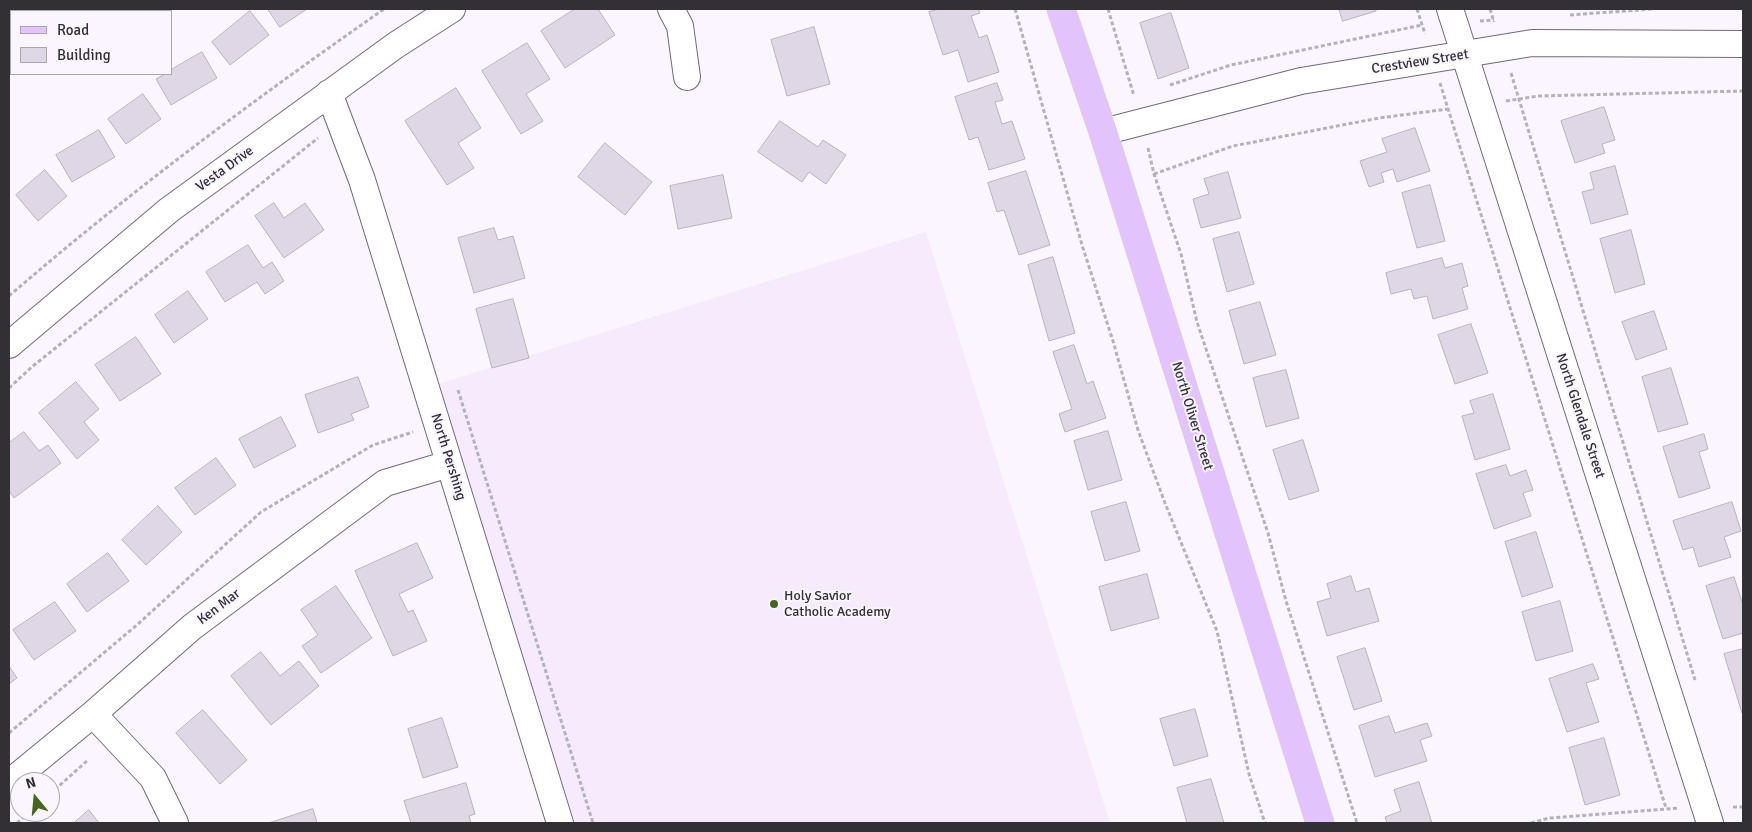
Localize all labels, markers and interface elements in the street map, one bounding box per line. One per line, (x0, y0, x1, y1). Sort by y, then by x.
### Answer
legend (10, 10, 172, 75)
text: Road (57, 21, 89, 39)
text: Building (57, 46, 111, 64)
street label: Crestview Street (1370, 46, 1470, 78)
street label: Vesta Drive (193, 143, 257, 195)
street label: North Glendale Street (1552, 351, 1608, 481)
street label: North Oliver Street (1167, 360, 1217, 472)
street label: North Pershing (427, 411, 469, 503)
street label: Ken Mar (194, 585, 244, 629)
place label: Holy Savior Catholic Academy (784, 588, 891, 620)
marker: Holy Savior Catholic Academy (768, 598, 780, 610)
north arrow (10, 772, 60, 822)
text: N (24, 774, 38, 793)

